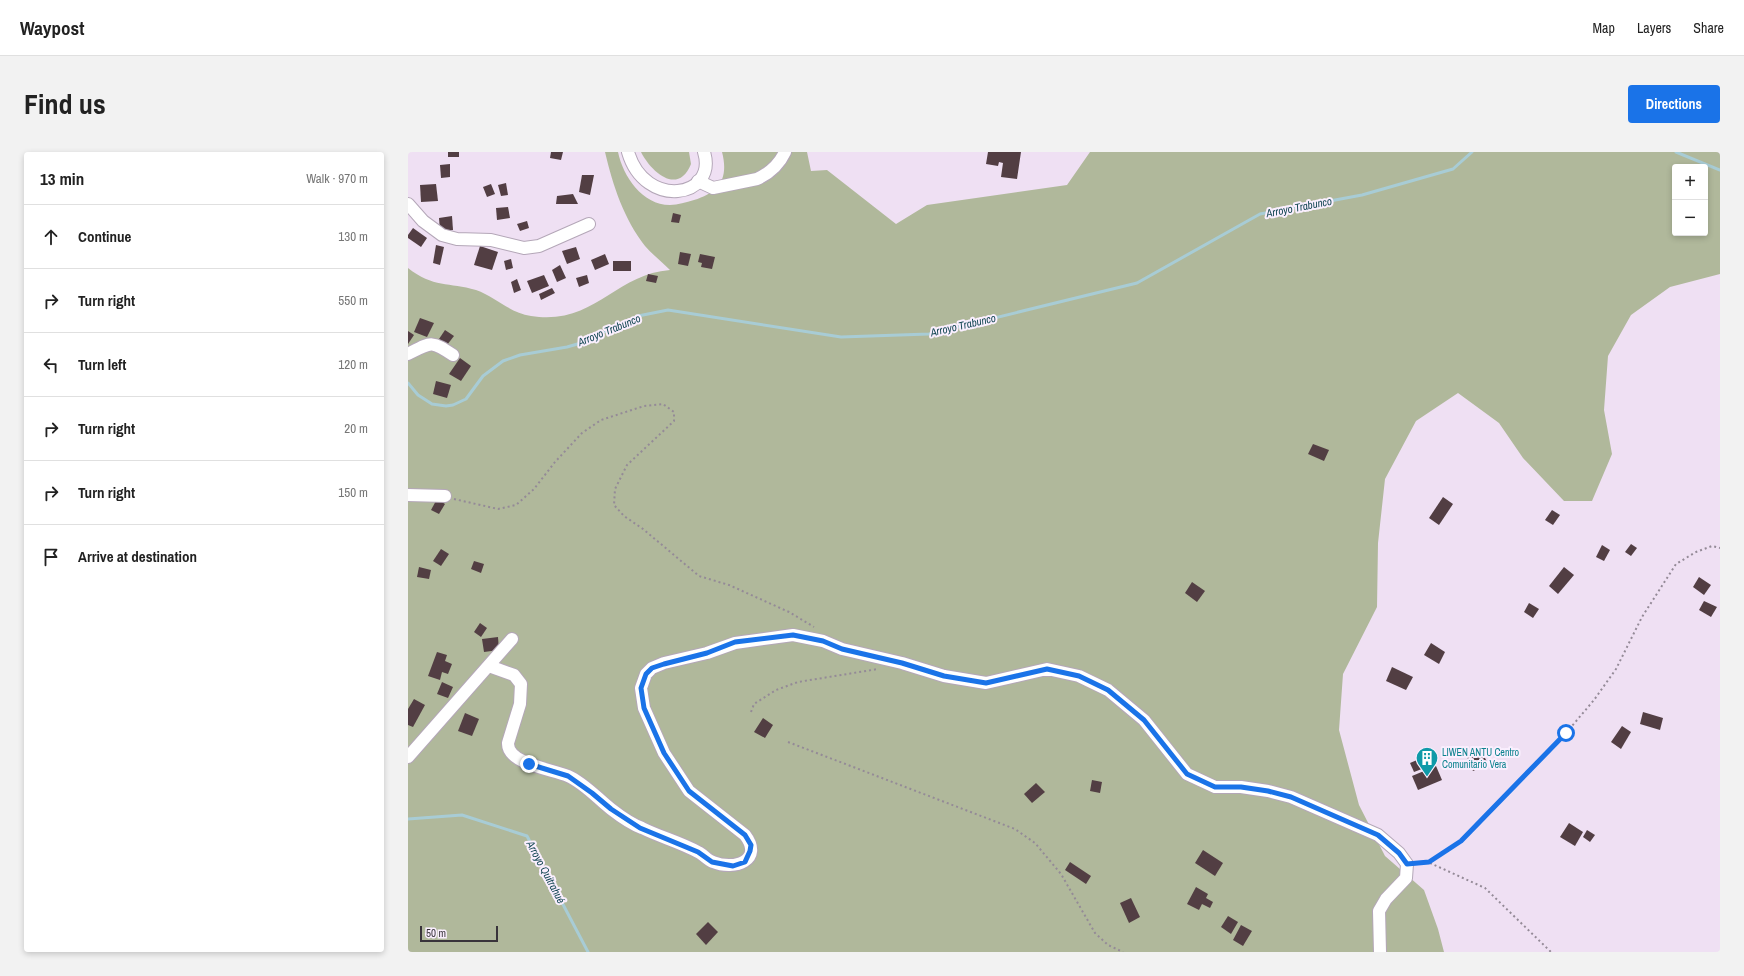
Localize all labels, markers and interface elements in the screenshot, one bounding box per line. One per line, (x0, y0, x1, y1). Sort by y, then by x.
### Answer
text: Waypost (20, 15, 84, 41)
text: Map (1593, 19, 1615, 37)
text: Layers (1637, 19, 1671, 37)
text: Share (1693, 19, 1724, 37)
text: Find us (24, 85, 106, 123)
button: Directions (1628, 85, 1720, 123)
map controls (1672, 164, 1708, 236)
button: + (1672, 164, 1708, 200)
text: 13 min (40, 167, 84, 190)
text: Walk · 970 m (306, 170, 368, 187)
water label: Arroyo Trabunco (1264, 194, 1333, 220)
button: − (1672, 200, 1708, 236)
icon: ahead (40, 226, 62, 248)
text: Continue (78, 226, 131, 247)
text: 130 m (338, 228, 368, 245)
icon: right (40, 290, 62, 312)
text: Turn right (78, 290, 135, 311)
text: 550 m (338, 292, 368, 309)
water label: Arroyo Trabunco (575, 311, 642, 349)
water label: Arroyo Trabunco (928, 311, 997, 340)
icon: left (40, 354, 62, 376)
text: Turn left (78, 354, 126, 375)
text: 120 m (338, 356, 368, 373)
icon: right (40, 418, 62, 440)
text: Turn right (78, 418, 135, 439)
text: 20 m (344, 420, 368, 437)
icon: right (40, 482, 62, 504)
text: Turn right (78, 482, 135, 503)
text: 150 m (338, 484, 368, 501)
icon: arrive (40, 546, 62, 568)
text: Arrive at destination (78, 546, 197, 567)
route start (1557, 724, 1575, 742)
building icon: LIWEN ANTU Centro Comunitario Vera (1414, 745, 1440, 778)
place label: LIWEN ANTU Centro Comunitario Vera (1442, 746, 1519, 771)
route end (520, 755, 538, 773)
water label: Arroyo Quitrahué (523, 837, 568, 906)
scale bar (420, 924, 498, 943)
text: 50 m (426, 926, 446, 940)

